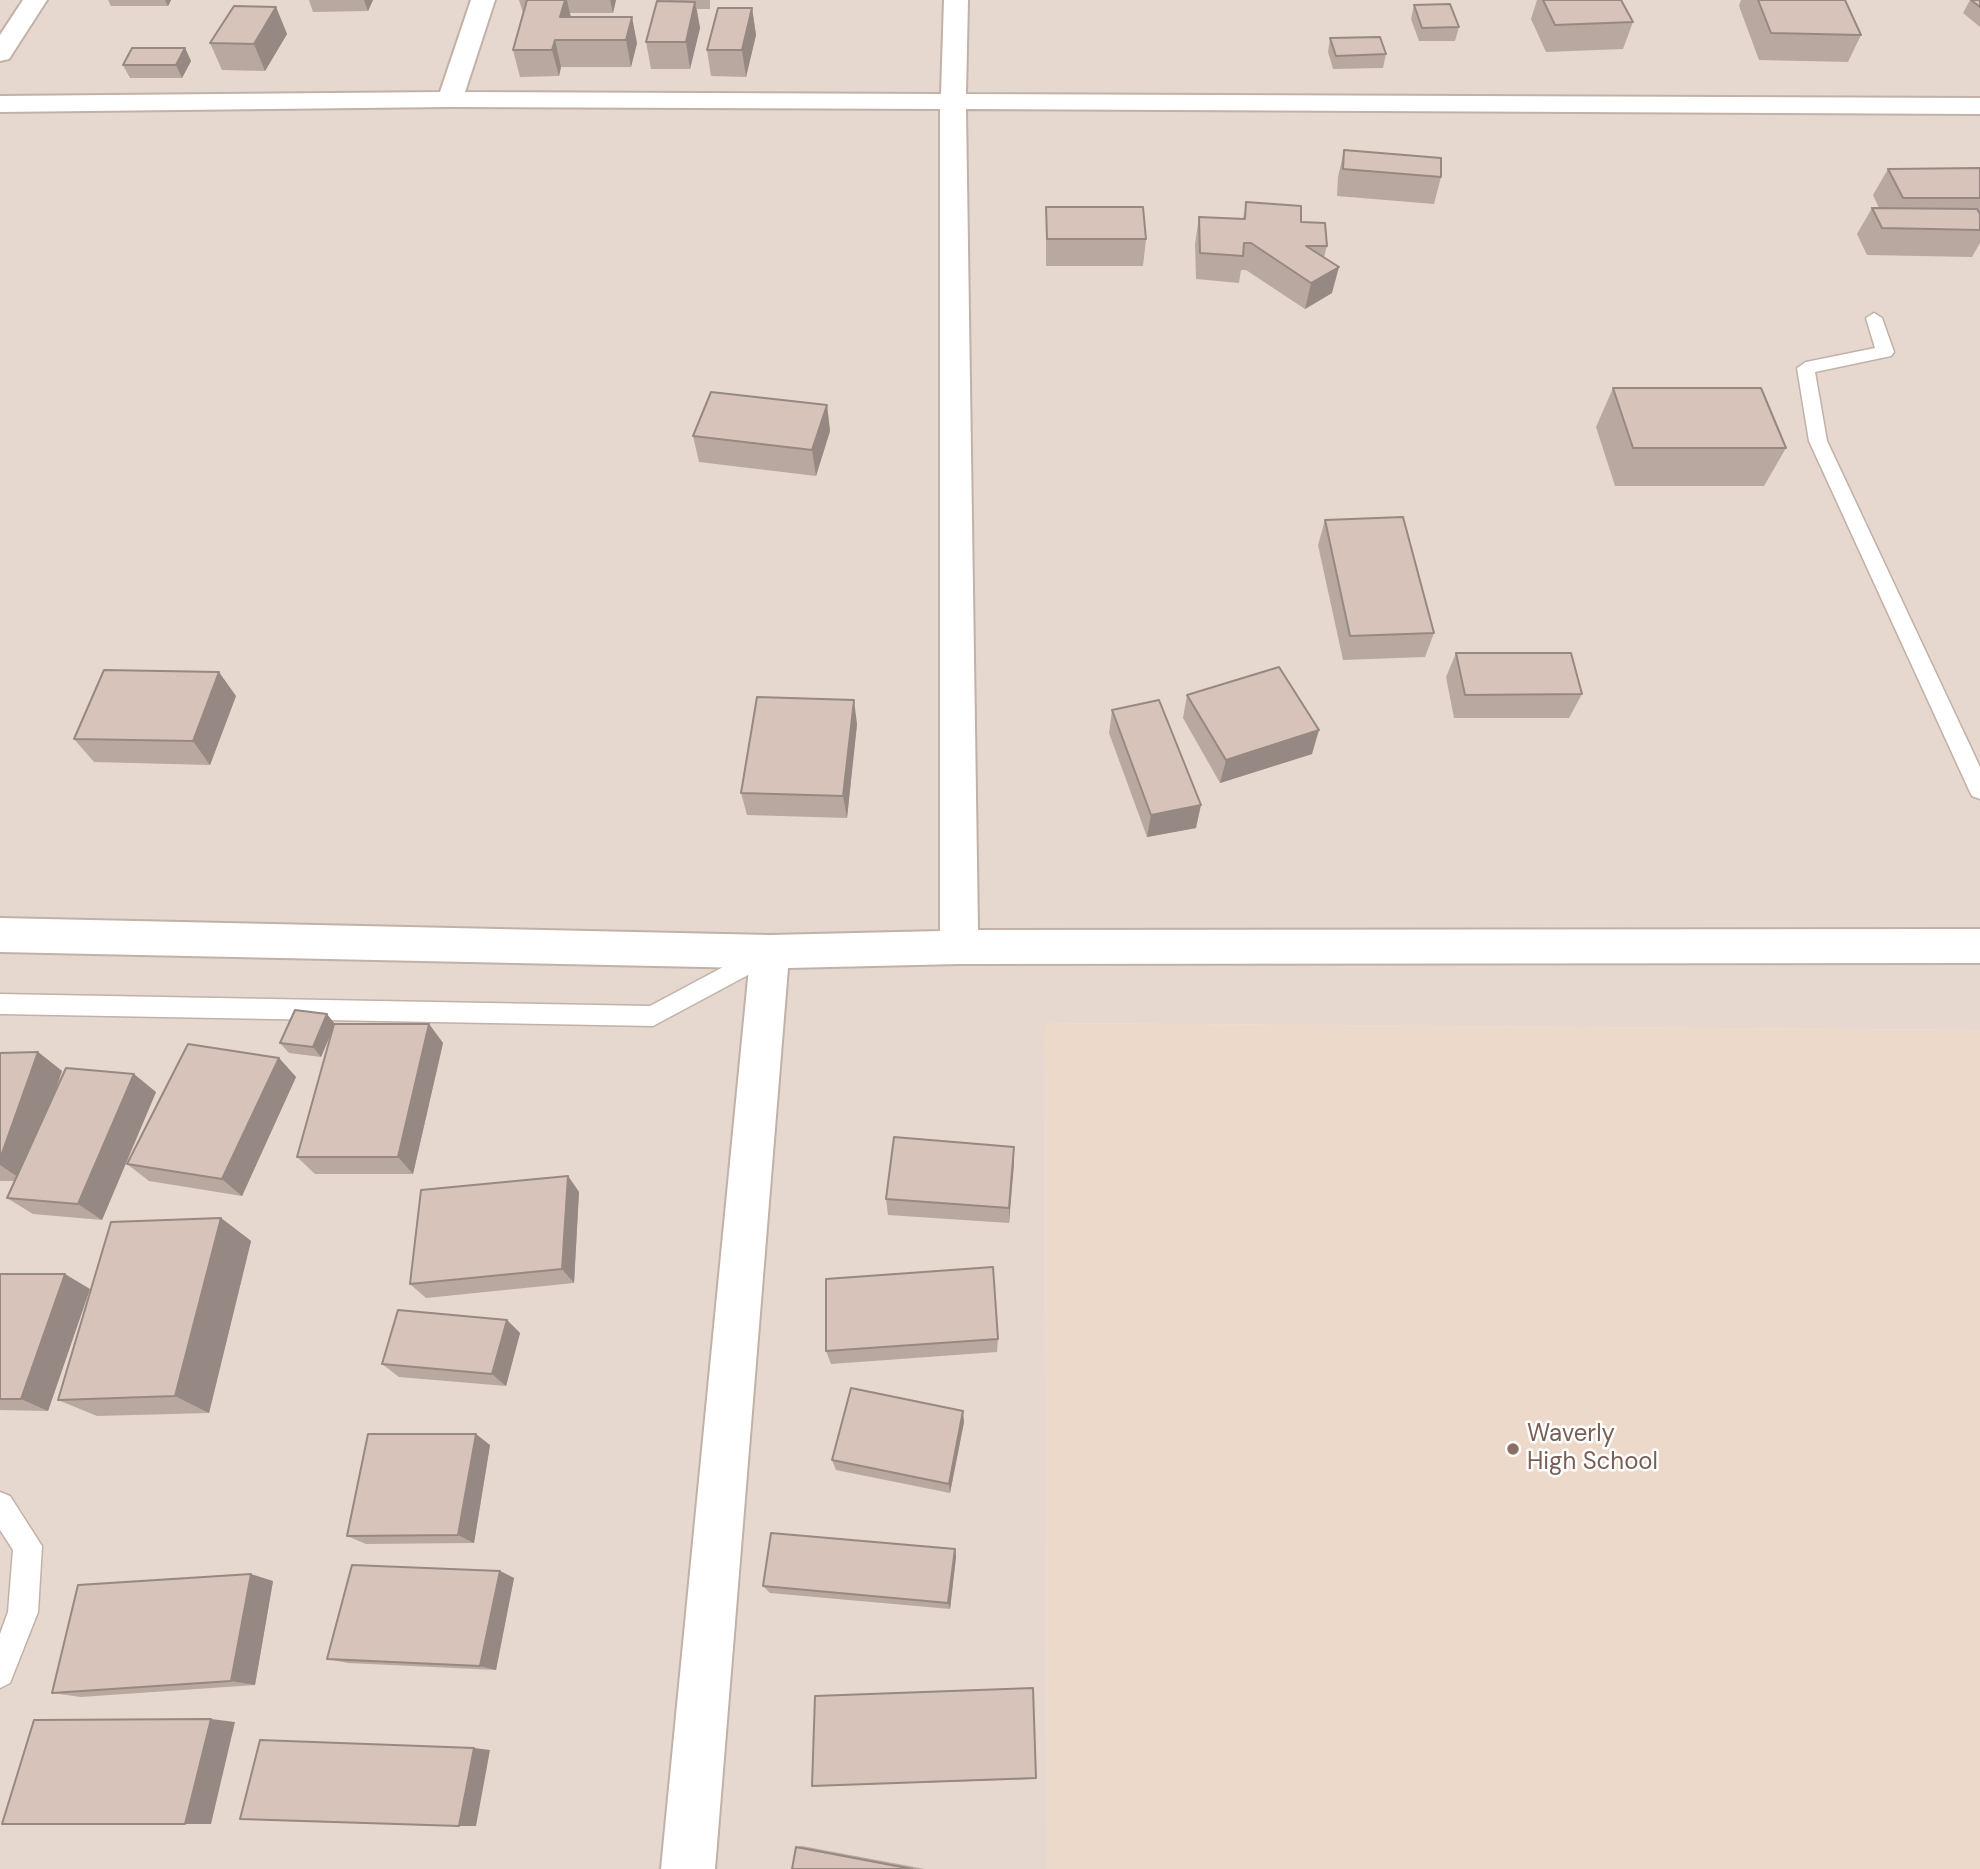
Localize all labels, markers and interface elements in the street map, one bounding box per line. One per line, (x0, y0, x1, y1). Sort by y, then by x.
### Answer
place label: Waverly High School (1527, 1421, 1658, 1477)
marker: Waverly High School (1505, 1441, 1521, 1457)

